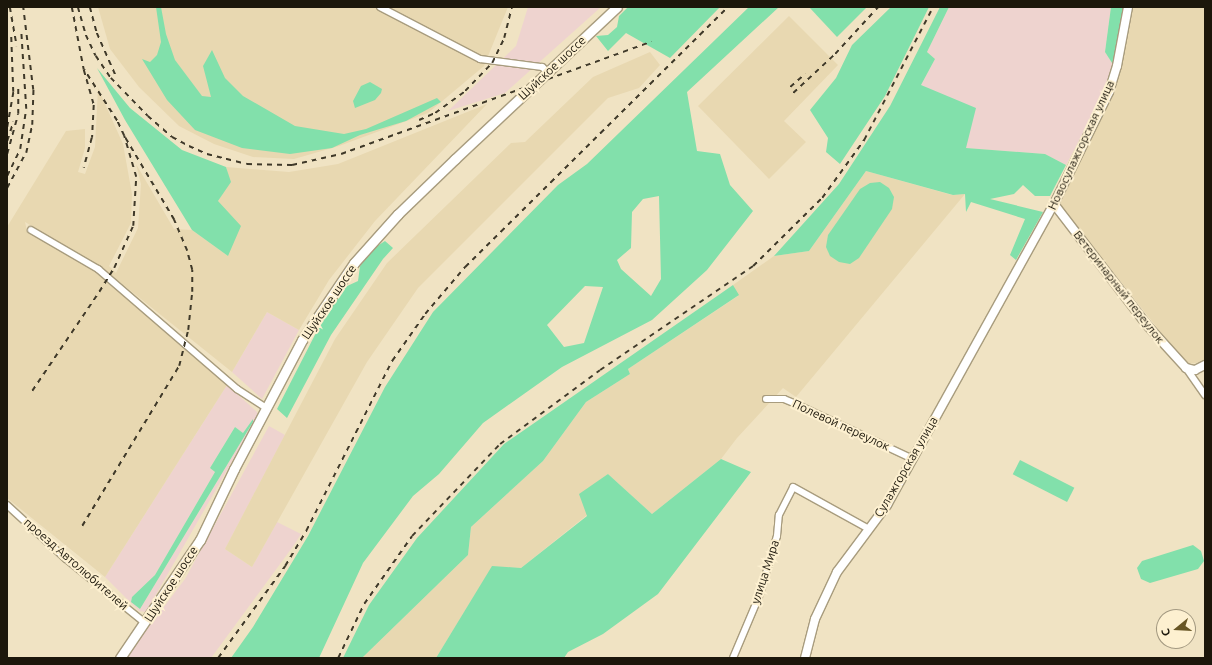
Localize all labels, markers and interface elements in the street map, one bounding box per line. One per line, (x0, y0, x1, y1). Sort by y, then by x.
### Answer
street label: Шуйское шоссе (515, 33, 589, 103)
street label: Новосулажгорская улица (1045, 78, 1117, 212)
street label: Ветеринарный переулок (1070, 228, 1168, 346)
street label: Шуйское шоссе (299, 262, 359, 342)
street label: Полевой переулок (790, 396, 892, 454)
street label: Сулажгорская улица (871, 414, 941, 520)
street label: проезд Автолюбителей (21, 515, 131, 613)
street label: улица Мира (748, 538, 782, 606)
street label: Шуйское шоссе (141, 544, 201, 624)
north arrow (1156, 609, 1196, 649)
text: С (1159, 627, 1172, 638)

